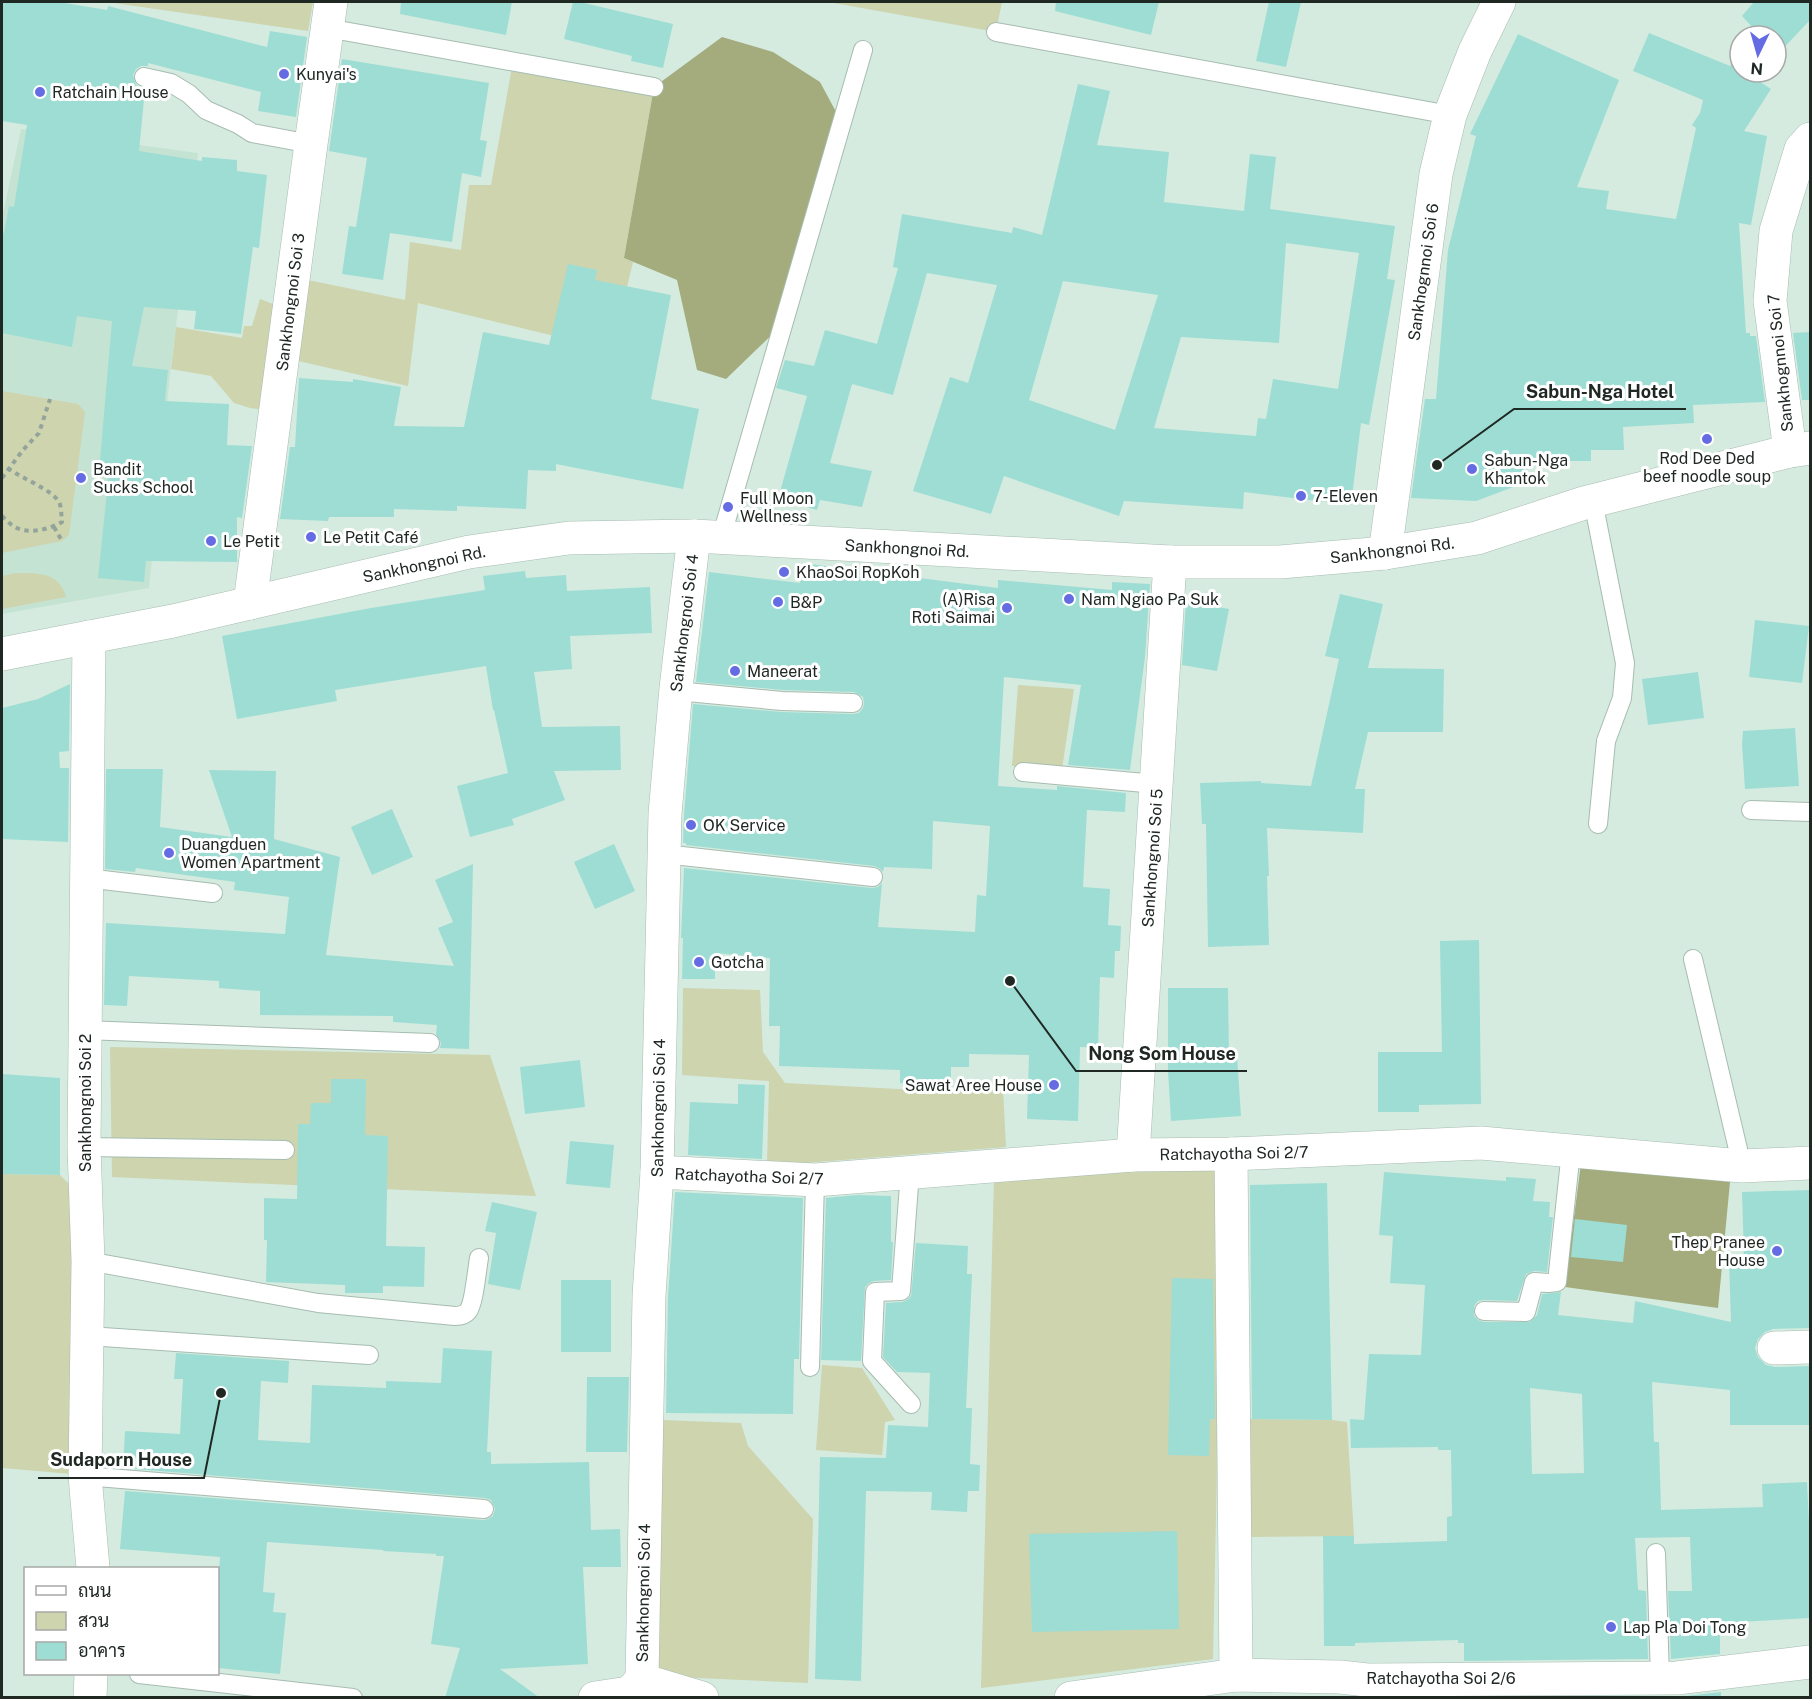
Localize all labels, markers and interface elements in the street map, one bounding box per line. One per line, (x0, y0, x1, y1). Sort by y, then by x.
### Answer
north arrow (1728, 24, 1788, 84)
text: N (1750, 58, 1764, 78)
place label: Kunyai's (296, 65, 357, 84)
marker: Kunyai's (277, 67, 291, 81)
place label: Ratchain House (52, 83, 169, 102)
marker: Ratchain House (33, 85, 47, 99)
street label: Sankhognnoi Soi 6 (1404, 202, 1443, 342)
street label: Sankhongnoi Soi 3 (273, 232, 308, 372)
street label: Sankhognnoi Soi 7 (1764, 293, 1797, 433)
callout: Sabun-Nga Hotel (1514, 373, 1686, 409)
text: Sabun-Nga Hotel (1526, 381, 1674, 402)
marker: Rod Dee Ded beef noodle soup (1700, 432, 1714, 446)
place label: Rod Dee Ded beef noodle soup (1643, 449, 1771, 486)
place label: Sabun-Nga Khantok (1484, 451, 1568, 488)
place label: Bandit Sucks School (93, 460, 194, 497)
marker: Sabun-Nga Khantok (1465, 462, 1479, 476)
marker: Bandit Sucks School (74, 471, 88, 485)
place label: 7-Eleven (1313, 487, 1378, 506)
place label: Full Moon Wellness (740, 489, 813, 526)
marker: 7-Eleven (1294, 489, 1308, 503)
marker: Full Moon Wellness (721, 500, 735, 514)
place label: Le Petit Café (323, 528, 419, 547)
marker: Le Petit Café (304, 530, 318, 544)
place label: Le Petit (223, 532, 280, 551)
street label: Sankhongnoi Rd. (1329, 533, 1455, 568)
marker: Le Petit (204, 534, 218, 548)
street label: Sankhongnoi Rd. (844, 536, 970, 561)
street label: Sankhongnoi Rd. (361, 542, 487, 587)
street label: Sankhongnoi Soi 4 (667, 553, 702, 693)
place label: KhaoSoi RopKoh (796, 563, 919, 582)
marker: KhaoSoi RopKoh (777, 565, 791, 579)
place label: (A)Risa Roti Saimai (911, 590, 995, 627)
place label: Nam Ngiao Pa Suk (1081, 590, 1219, 609)
marker: Nam Ngiao Pa Suk (1062, 592, 1076, 606)
place label: B&P (790, 593, 822, 612)
marker: B&P (771, 595, 785, 609)
marker: (A)Risa Roti Saimai (1000, 601, 1014, 615)
place label: Maneerat (747, 662, 818, 681)
marker: Maneerat (728, 664, 742, 678)
street label: Sankhongnoi Soi 5 (1138, 788, 1167, 928)
place label: OK Service (703, 816, 786, 835)
marker: OK Service (684, 818, 698, 832)
place label: Duangduen Women Apartment (181, 835, 321, 872)
marker: Duangduen Women Apartment (162, 846, 176, 860)
place label: Gotcha (711, 953, 764, 972)
marker: Gotcha (692, 955, 706, 969)
street label: Sankhongnoi Soi 2 (76, 1034, 95, 1172)
callout: Nong Som House (1076, 1035, 1247, 1071)
street label: Sankhongnoi Soi 4 (648, 1038, 669, 1178)
text: Nong Som House (1088, 1043, 1236, 1064)
place label: Sawat Aree House (905, 1076, 1042, 1095)
marker: Sawat Aree House (1047, 1078, 1061, 1092)
street label: Ratchayotha Soi 2/7 (1159, 1143, 1309, 1164)
street label: Ratchayotha Soi 2/7 (674, 1164, 824, 1189)
place label: Thep Pranee House (1672, 1233, 1765, 1270)
marker: Thep Pranee House (1770, 1244, 1784, 1258)
callout: Sudaporn House (38, 1442, 204, 1478)
text: Sudaporn House (50, 1449, 192, 1470)
street label: Sankhongnoi Soi 4 (633, 1523, 654, 1663)
legend (24, 1567, 219, 1675)
text: ถนน (78, 1580, 111, 1601)
text: สวน (78, 1610, 109, 1631)
place label: Lap Pla Doi Tong (1623, 1618, 1746, 1637)
marker: Lap Pla Doi Tong (1604, 1620, 1618, 1634)
text: อาคาร (78, 1640, 126, 1661)
street label: Ratchayotha Soi 2/6 (1366, 1669, 1516, 1688)

